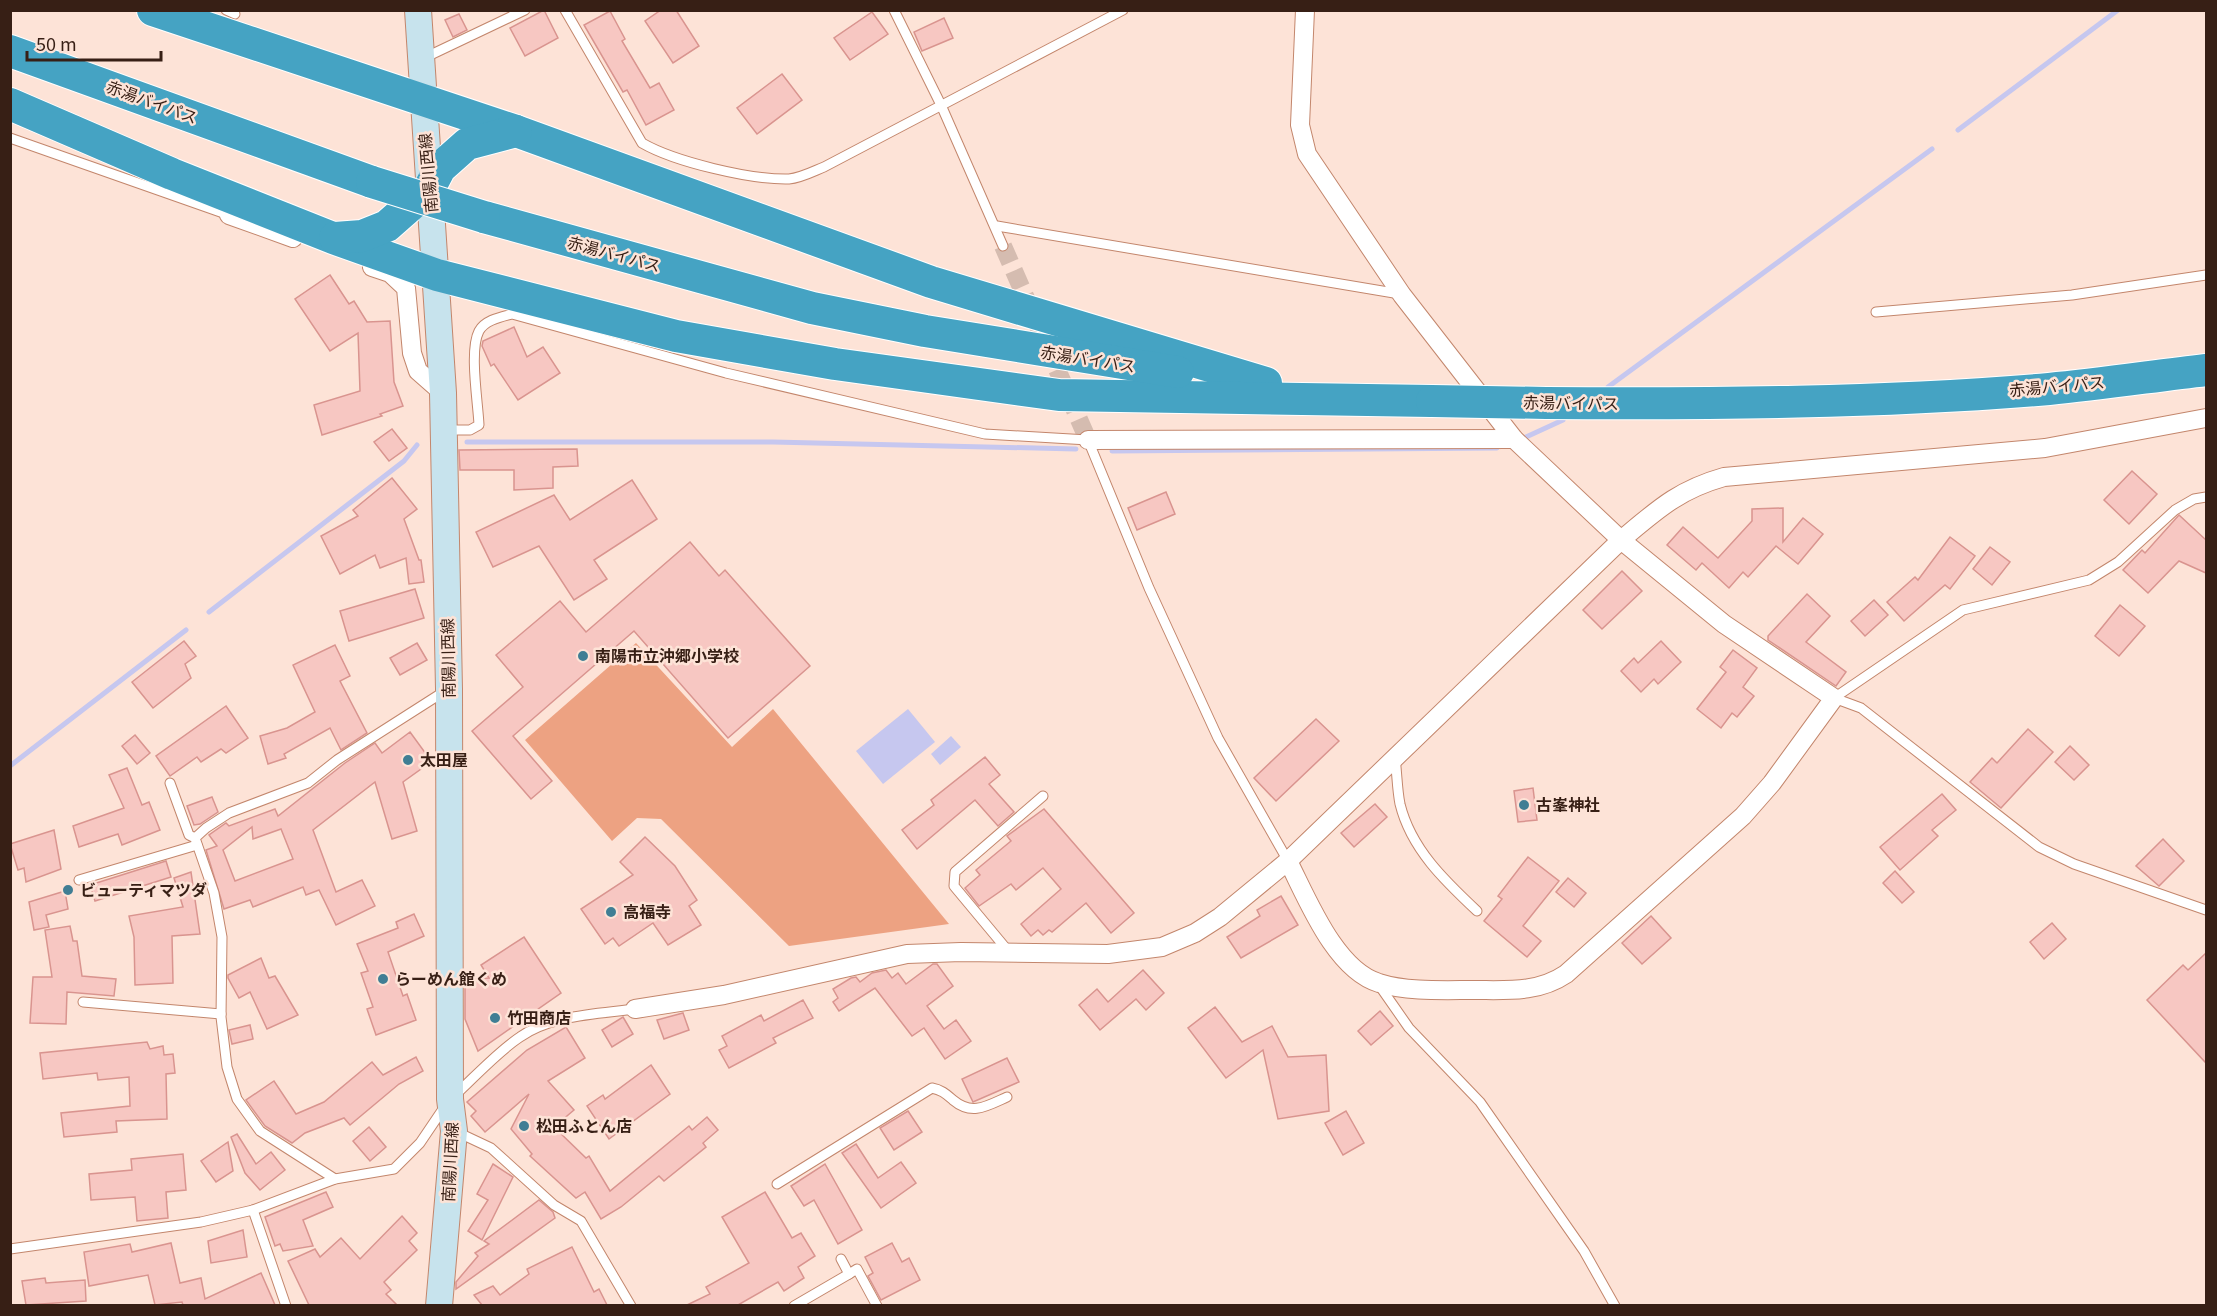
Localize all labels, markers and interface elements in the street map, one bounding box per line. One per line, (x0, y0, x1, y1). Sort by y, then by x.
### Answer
scale bar (27, 24, 160, 62)
text: 50 m (36, 30, 77, 56)
street label: 赤湯バイパス (103, 73, 201, 129)
street label: 南陽川西線 (412, 132, 442, 214)
street label: 赤湯バイパス (565, 229, 664, 277)
street label: 赤湯バイパス (1039, 339, 1137, 377)
street label: 赤湯バイパス (2008, 369, 2106, 401)
street label: 赤湯バイパス (1523, 389, 1619, 415)
street label: 南陽川西線 (434, 618, 460, 698)
place label: 南陽市立沖郷小学校 (595, 643, 739, 667)
marker: 南陽市立沖郷小学校 (576, 649, 590, 663)
place label: 太田屋 (420, 747, 468, 771)
marker: 太田屋 (401, 753, 415, 767)
place label: 古峯神社 (1536, 792, 1600, 816)
marker: 古峯神社 (1517, 798, 1531, 812)
place label: ビューティマツダ (80, 877, 207, 901)
marker: ビューティマツダ (61, 883, 75, 897)
place label: 高福寺 (623, 899, 671, 923)
marker: 高福寺 (604, 905, 618, 919)
place label: らーめん館くめ (395, 966, 507, 990)
marker: らーめん館くめ (376, 972, 390, 986)
place label: 竹田商店 (507, 1005, 571, 1029)
marker: 竹田商店 (488, 1011, 502, 1025)
place label: 松田ふとん店 (536, 1113, 632, 1137)
marker: 松田ふとん店 (517, 1119, 531, 1133)
street label: 南陽川西線 (435, 1121, 463, 1203)

